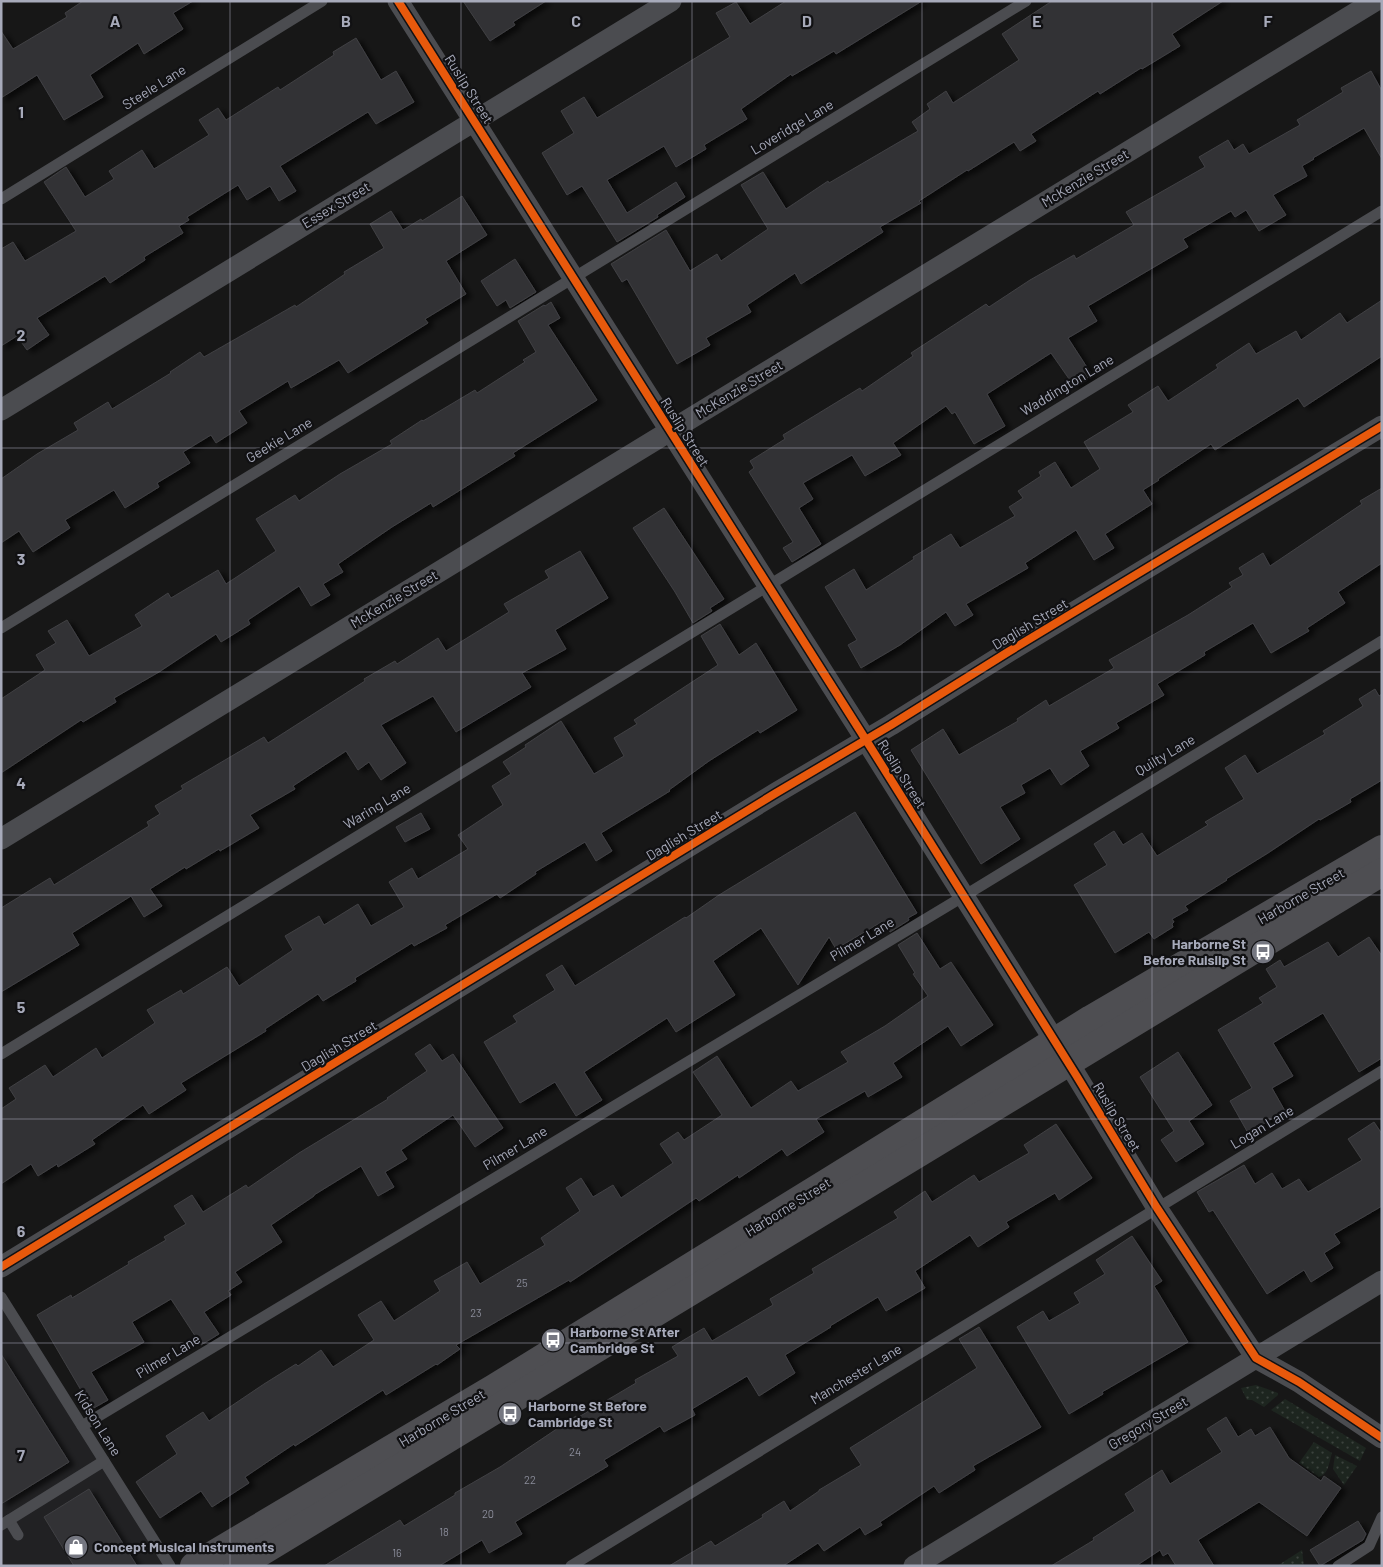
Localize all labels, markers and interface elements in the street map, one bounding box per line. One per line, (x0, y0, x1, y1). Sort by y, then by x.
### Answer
text: A (110, 11, 121, 30)
text: B (341, 11, 351, 30)
text: C (571, 11, 581, 30)
text: D (802, 11, 812, 30)
text: E (1032, 11, 1042, 30)
text: F (1264, 11, 1273, 30)
street label: Ruslip Street (441, 51, 497, 126)
street label: Steele Lane (119, 60, 189, 113)
street label: Loveridge Lane (747, 95, 836, 158)
text: 1 (18, 102, 24, 121)
street label: McKenzie Street (1038, 145, 1132, 210)
street label: Essex Street (298, 178, 373, 232)
text: 2 (17, 325, 26, 344)
street label: Waddington Lane (1017, 350, 1116, 419)
street label: McKenzie Street (692, 356, 786, 421)
street label: Ruslip Street (657, 394, 713, 469)
street label: Geekie Lane (242, 413, 315, 466)
text: 3 (17, 549, 25, 568)
street label: McKenzie Street (347, 566, 441, 631)
street label: Daglish Street (989, 594, 1071, 653)
street label: Quilty Lane (1132, 730, 1198, 779)
street label: Ruslip Street (874, 736, 930, 811)
text: 4 (16, 773, 26, 792)
street label: Waring Lane (340, 779, 413, 832)
street label: Daglish Street (643, 805, 725, 864)
street label: Harborne Street (1254, 864, 1347, 927)
street label: Pilmer Lane (827, 913, 897, 964)
place label: Harborne St Before Ruislip St (1143, 935, 1246, 968)
bus stop icon: Harborne St Before Ruislip St (1250, 939, 1276, 965)
text: 5 (17, 997, 26, 1016)
street label: Daglish Street (298, 1016, 380, 1075)
street label: Ruslip Street (1090, 1079, 1145, 1155)
street label: Logan Lane (1227, 1101, 1296, 1152)
street label: Pilmer Lane (480, 1122, 550, 1173)
street label: Harborne Street (742, 1174, 834, 1240)
text: 6 (17, 1221, 26, 1240)
house number: 25 (516, 1276, 528, 1289)
house number: 23 (470, 1306, 482, 1319)
place label: Harborne St After Cambridge St (570, 1323, 680, 1356)
bus stop icon: Harborne St After Cambridge St (540, 1327, 566, 1353)
street label: Pilmer Lane (133, 1330, 203, 1381)
street label: Manchester Lane (807, 1340, 905, 1408)
street label: Harborne Street (396, 1385, 488, 1450)
street label: Kidson Lane (71, 1387, 125, 1459)
street label: Gregory Street (1105, 1392, 1190, 1453)
place label: Harborne St Before Cambridge St (528, 1397, 647, 1430)
bus stop icon: Harborne St Before Cambridge St (497, 1401, 523, 1427)
text: 7 (17, 1445, 25, 1464)
house number: 24 (569, 1445, 581, 1458)
house number: 22 (524, 1473, 536, 1486)
house number: 20 (482, 1507, 494, 1520)
house number: 18 (439, 1525, 449, 1538)
shop icon: Concept Musical Instruments (63, 1534, 89, 1560)
place label: Concept Musical Instruments (94, 1538, 274, 1555)
house number: 16 (392, 1546, 402, 1559)

